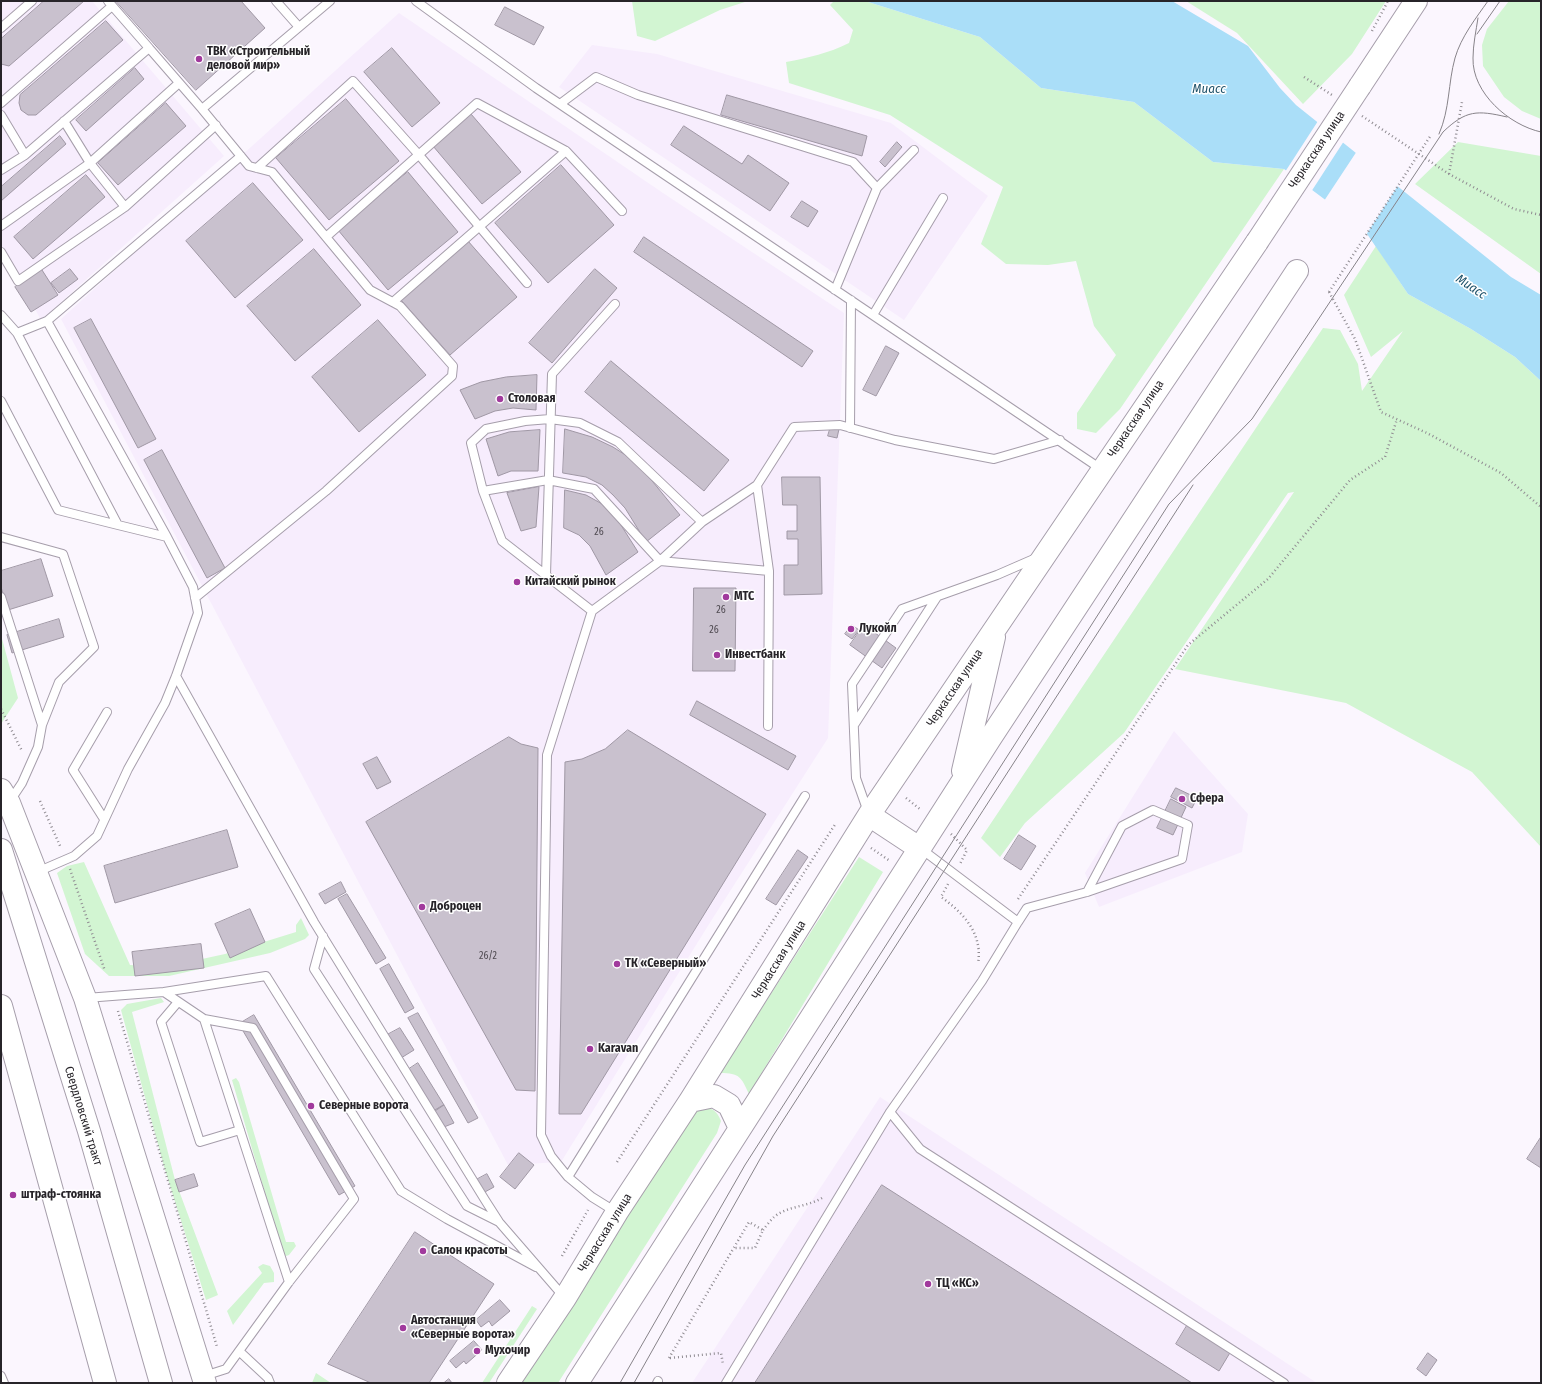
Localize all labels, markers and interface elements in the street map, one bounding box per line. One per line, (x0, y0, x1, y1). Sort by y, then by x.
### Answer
place label: ТВК «Строительный деловой мир» (207, 45, 310, 73)
marker: ТВК «Строительный деловой мир» (194, 54, 204, 64)
water label: Миасс (1192, 81, 1226, 97)
street label: Черкасская улица (1286, 108, 1348, 192)
water label: Миасс (1453, 271, 1489, 303)
street label: Черкасская улица (1105, 377, 1167, 461)
place label: Столовая (508, 392, 555, 406)
marker: Столовая (495, 394, 505, 404)
house number: 26 (594, 526, 604, 538)
place label: Китайский рынок (525, 575, 616, 589)
marker: Китайский рынок (512, 577, 522, 587)
place label: МТС (734, 590, 754, 604)
marker: МТС (721, 592, 731, 602)
house number: 26 (716, 604, 726, 616)
place label: Лукойл (859, 622, 897, 636)
house number: 26 (709, 624, 719, 636)
marker: Лукойл (846, 624, 856, 634)
street label: Черкасская улица (924, 646, 986, 730)
place label: Инвестбанк (725, 648, 785, 662)
marker: Инвестбанк (712, 650, 722, 660)
place label: Сфера (1190, 792, 1224, 806)
marker: Сфера (1177, 794, 1187, 804)
place label: Доброцен (430, 900, 481, 914)
marker: Доброцен (417, 902, 427, 912)
street label: Черкасская улица (749, 918, 809, 1002)
house number: 26/2 (479, 950, 497, 962)
place label: ТК «Северный» (625, 957, 706, 971)
marker: ТК «Северный» (612, 959, 622, 969)
place label: Karavan (598, 1042, 638, 1056)
marker: Karavan (585, 1044, 595, 1054)
street label: Свердловский тракт (61, 1065, 105, 1167)
place label: Северные ворота (319, 1099, 409, 1113)
marker: Северные ворота (306, 1101, 316, 1111)
place label: штраф-стоянка (21, 1188, 101, 1202)
marker: штраф-стоянка (8, 1190, 18, 1200)
street label: Черкасская улица (575, 1191, 635, 1275)
place label: Салон красоты (431, 1244, 508, 1258)
marker: Салон красоты (418, 1246, 428, 1256)
place label: ТЦ «КС» (936, 1277, 979, 1291)
marker: ТЦ «КС» (923, 1279, 933, 1289)
place label: Автостанция «Северные ворота» (411, 1314, 515, 1342)
marker: Автостанция «Северные ворота» (398, 1323, 408, 1333)
place label: Мухочир (485, 1344, 530, 1358)
marker: Мухочир (472, 1346, 482, 1356)

